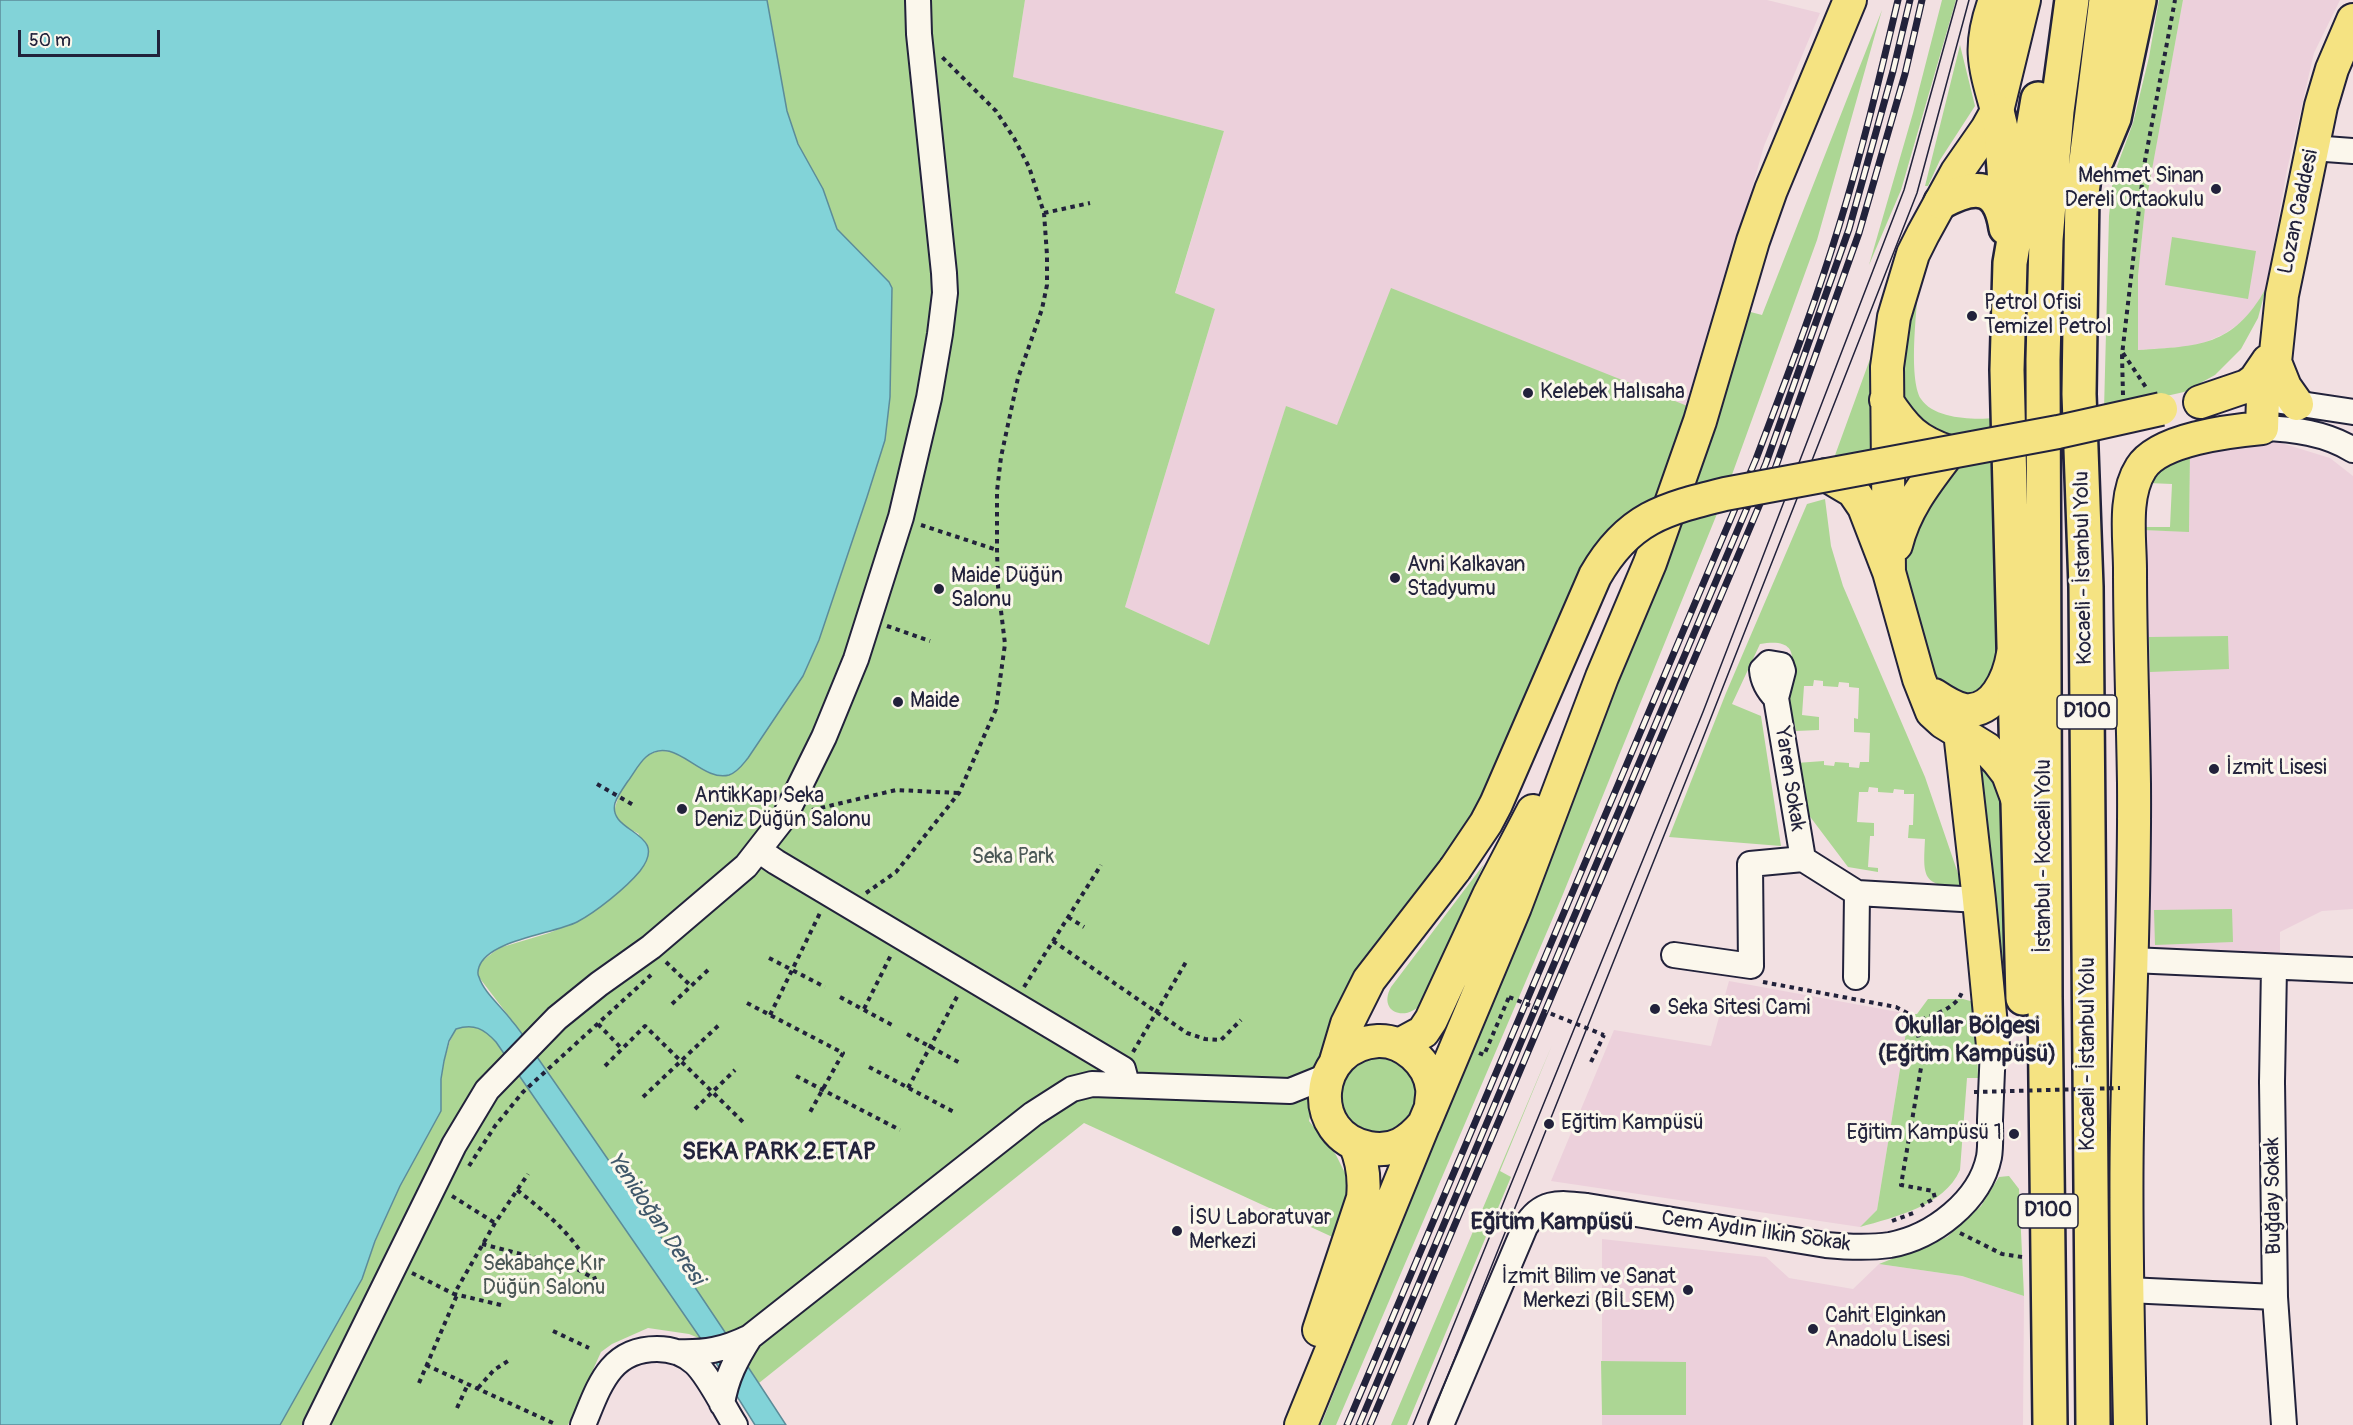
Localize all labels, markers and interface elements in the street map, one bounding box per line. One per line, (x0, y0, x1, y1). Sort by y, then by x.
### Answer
scale bar (21, 18, 164, 56)
text: 50 m (29, 29, 71, 52)
street label: Lozan Caddesi (2274, 147, 2324, 277)
place label: Mehmet Sinan Dereli Ortaokulu (2065, 164, 2204, 214)
marker: Mehmet Sinan Dereli Ortaokulu (2209, 182, 2223, 196)
place label: Petrol Ofisi Temizel Petrol (1984, 291, 2112, 341)
marker: Petrol Ofisi Temizel Petrol (1965, 309, 1979, 323)
place label: Kelebek Halısaha (1540, 380, 1685, 406)
marker: Kelebek Halısaha (1521, 386, 1535, 400)
street label: Kocaeli - İstanbul Yolu (2070, 471, 2098, 665)
place label: Avni Kalkavan Stadyumu (1407, 553, 1525, 603)
place label: Maide Düğün Salonu (951, 564, 1063, 614)
marker: Avni Kalkavan Stadyumu (1388, 571, 1402, 585)
marker: Maide Düğün Salonu (932, 582, 946, 596)
place label: Maide (910, 689, 959, 715)
marker: Maide (891, 695, 905, 709)
road number: D100 (2057, 695, 2117, 729)
street label: Yaren Sokak (1768, 725, 1810, 833)
place label: İzmit Lisesi (2226, 756, 2327, 782)
street label: İstanbul - Kocaeli Yolu (2032, 759, 2058, 953)
marker: İzmit Lisesi (2207, 762, 2221, 776)
place label: AntikKapı Seka Deniz Düğün Salonu (694, 784, 871, 834)
marker: AntikKapı Seka Deniz Düğün Salonu (675, 802, 689, 816)
park label: Seka Park (972, 845, 1054, 871)
street label: Kocaeli - İstanbul Yolu (2076, 957, 2102, 1151)
place label: Seka Sitesi Cami (1667, 996, 1810, 1022)
marker: Seka Sitesi Cami (1648, 1002, 1662, 1016)
district label: Okullar Bölgesi (Eğitim Kampüsü) (1877, 1013, 2057, 1069)
place label: Eğitim Kampüsü (1561, 1111, 1704, 1137)
marker: Eğitim Kampüsü (1542, 1117, 1556, 1131)
place label: Eğitim Kampüsü 1 (1847, 1121, 2002, 1147)
marker: Eğitim Kampüsü 1 (2007, 1127, 2021, 1141)
street label: Buğday Sokak (2260, 1137, 2288, 1255)
district label: SEKA PARK 2.ETAP (682, 1139, 876, 1167)
water label: Yenidoğan Deresi (601, 1148, 709, 1290)
road number: D100 (2018, 1194, 2078, 1228)
place label: İSU Laboratuvar Merkezi (1189, 1206, 1331, 1256)
street label: Cem Aydın İlkin Sokak (1660, 1206, 1852, 1258)
district label: Eğitim Kampüsü (1470, 1209, 1634, 1237)
marker: İSU Laboratuvar Merkezi (1170, 1224, 1184, 1238)
park label: Sekabahçe Kır Düğün Salonu (483, 1252, 605, 1302)
place label: İzmit Bilim ve Sanat Merkezi (BİLSEM) (1501, 1265, 1676, 1315)
marker: İzmit Bilim ve Sanat Merkezi (BİLSEM) (1681, 1283, 1695, 1297)
place label: Cahit Elginkan Anadolu Lisesi (1825, 1304, 1950, 1354)
marker: Cahit Elginkan Anadolu Lisesi (1806, 1322, 1820, 1336)

